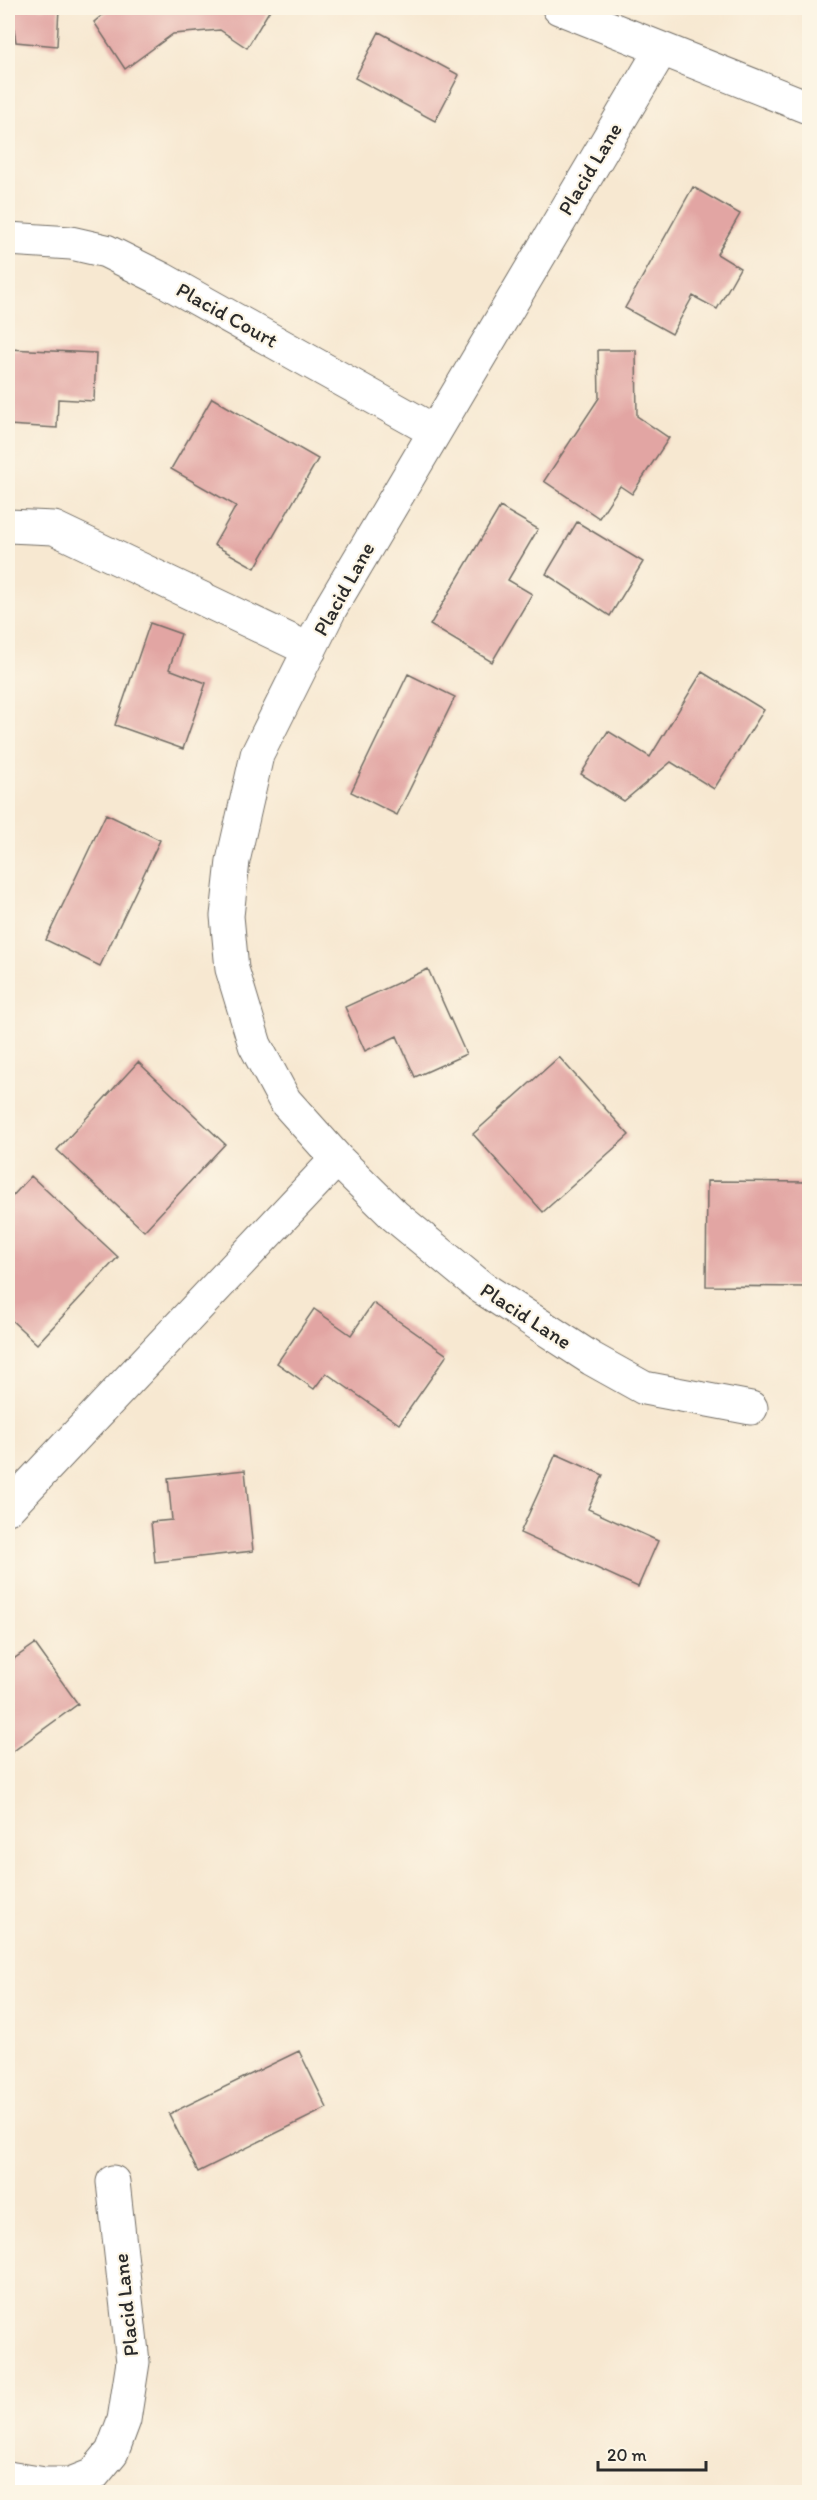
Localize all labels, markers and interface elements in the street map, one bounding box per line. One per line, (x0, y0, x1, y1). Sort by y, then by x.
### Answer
street label: Placid Lane (552, 118, 627, 219)
street label: Placid Court (172, 276, 282, 353)
street label: Placid Lane (308, 538, 380, 640)
street label: Placid Lane (476, 1277, 576, 1354)
street label: Placid Lane (108, 2252, 143, 2358)
scale bar (598, 2434, 706, 2472)
text: 20 m (607, 2444, 647, 2466)

